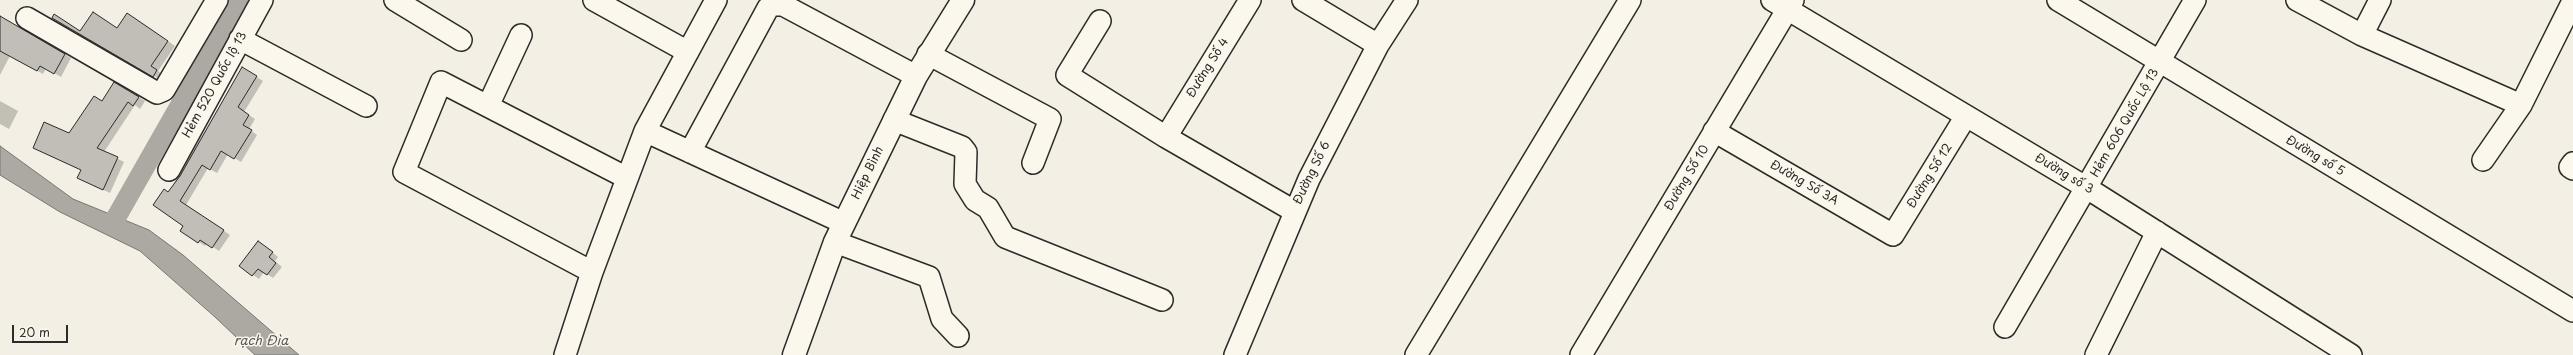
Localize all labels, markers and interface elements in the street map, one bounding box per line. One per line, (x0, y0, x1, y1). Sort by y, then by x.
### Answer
street label: Hẻm 520 Quốc lộ 13 (180, 29, 250, 141)
street label: Đường Số 4 (1184, 35, 1232, 101)
street label: Hẻm 606 Quốc Lộ 13 (2088, 66, 2162, 180)
street label: Đường số 5 (2283, 133, 2347, 179)
street label: Đường Số 6 (1291, 139, 1333, 207)
street label: Đường Số 12 (1904, 141, 1956, 211)
street label: Đường Số 10 (1662, 143, 1712, 213)
street label: Hiệp Bình (849, 144, 887, 202)
street label: Đường số 3 (2032, 151, 2096, 197)
street label: Đường Số 3A (1767, 158, 1841, 208)
scale bar (14, 317, 70, 343)
text: 20 m (19, 323, 50, 341)
water label: rạch Đìa (234, 333, 288, 349)

